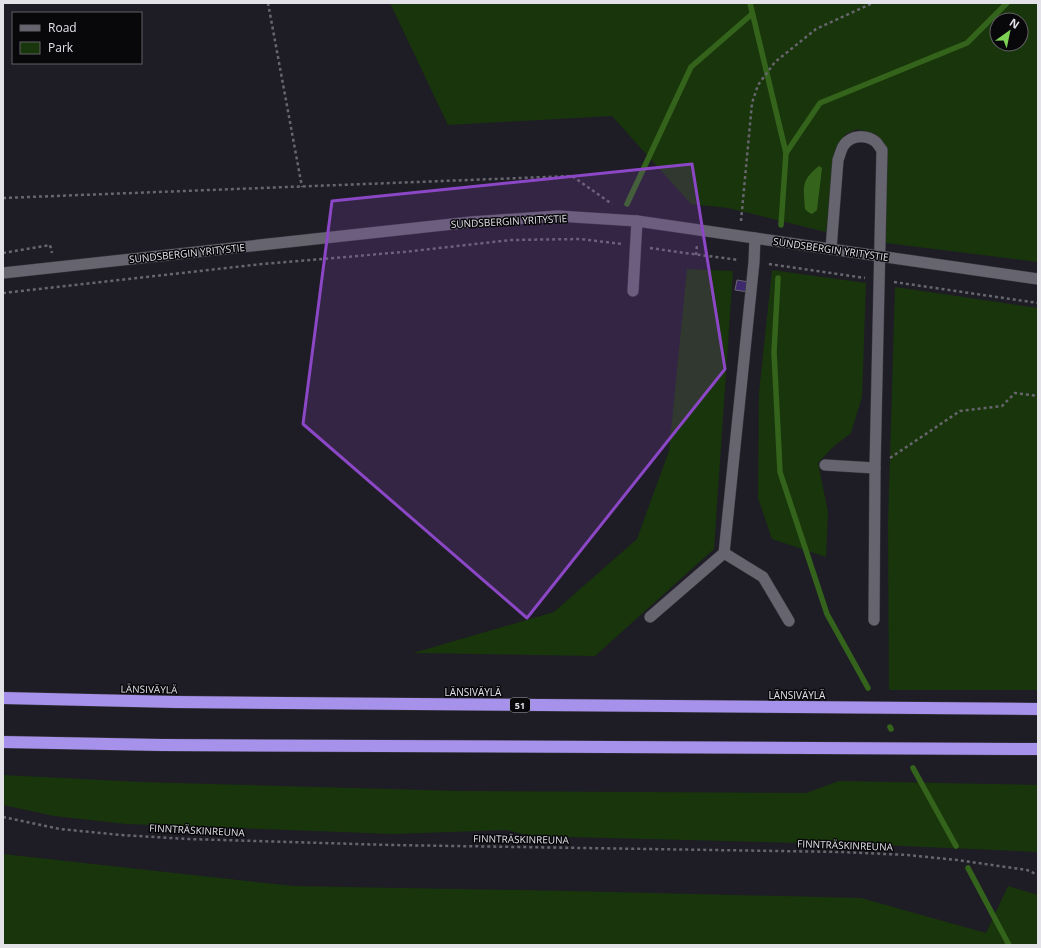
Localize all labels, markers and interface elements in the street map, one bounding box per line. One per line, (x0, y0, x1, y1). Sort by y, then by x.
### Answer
legend (12, 12, 142, 64)
north arrow (989, 12, 1029, 52)
text: N (1007, 14, 1023, 32)
text: Road (48, 19, 77, 36)
text: Park (48, 39, 74, 56)
street label: SUNDSBERGIN YRITYSTIE (451, 211, 567, 231)
street label: SUNDSBERGIN YRITYSTIE (772, 234, 890, 264)
street label: SUNDSBERGIN YRITYSTIE (128, 240, 246, 266)
street label: LÄNSIVÄYLÄ (120, 682, 178, 697)
street label: LÄNSIVÄYLÄ (445, 685, 502, 699)
street label: LÄNSIVÄYLÄ (769, 688, 826, 702)
road number: 51 (510, 698, 530, 712)
street label: FINNTRÄSKINREUNA (149, 821, 246, 840)
street label: FINNTRÄSKINREUNA (473, 831, 570, 847)
street label: FINNTRÄSKINREUNA (797, 836, 894, 854)

